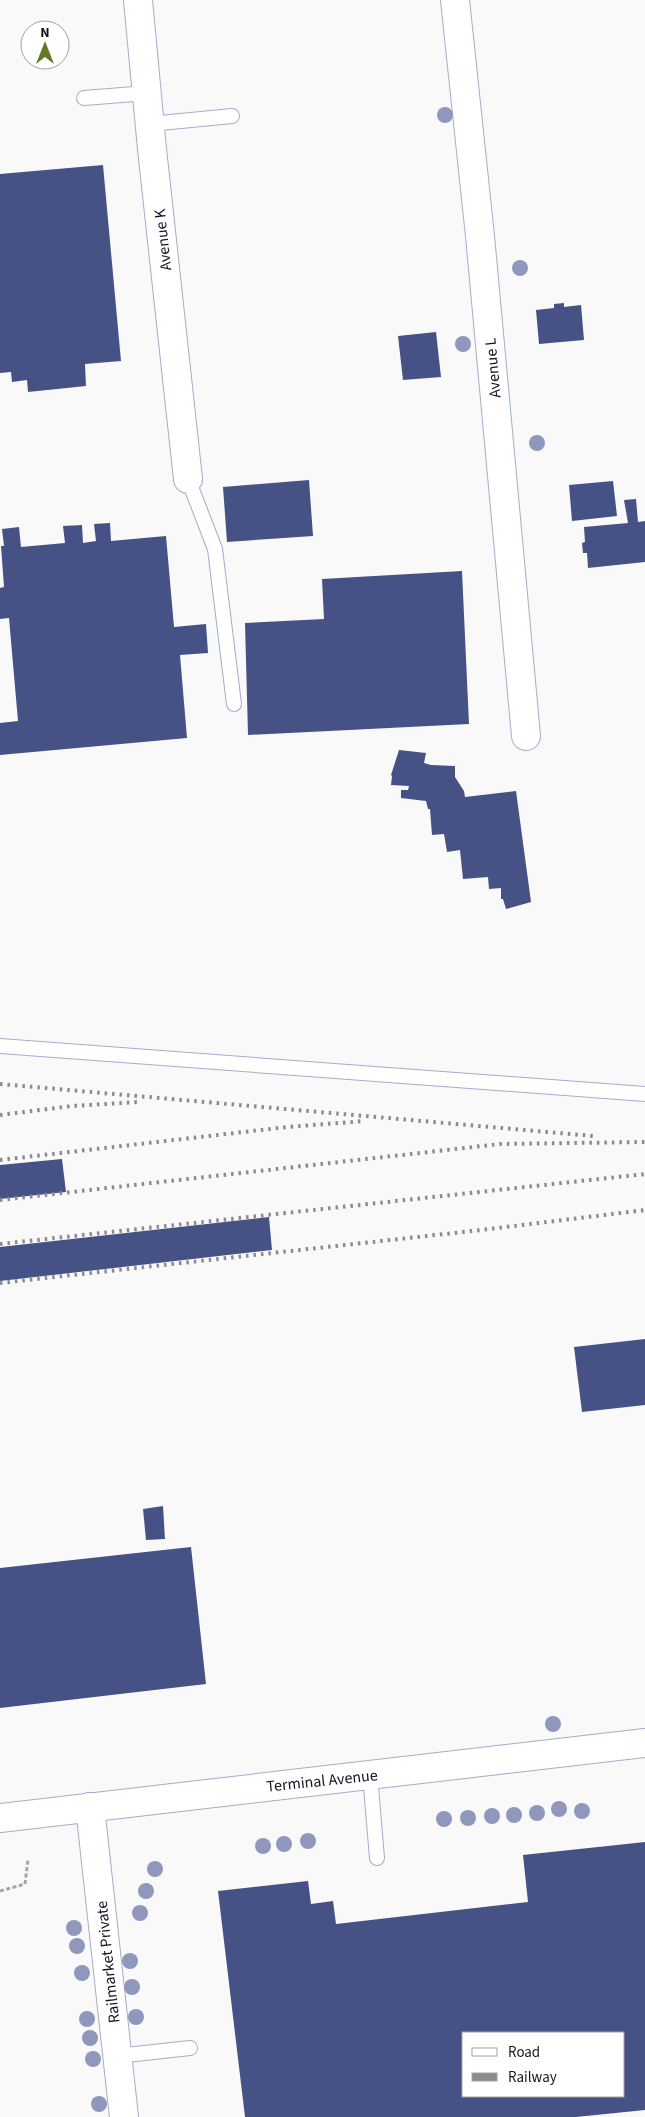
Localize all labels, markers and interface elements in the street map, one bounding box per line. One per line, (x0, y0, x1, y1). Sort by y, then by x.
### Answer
north arrow (20, 20, 70, 70)
text: N (40, 23, 50, 43)
street label: Avenue K (149, 207, 177, 272)
street label: Avenue L (479, 337, 507, 399)
street label: Terminal Avenue (265, 1764, 379, 1798)
street label: Railmarket Private (91, 1900, 125, 2024)
legend (462, 2032, 625, 2097)
text: Road (508, 2042, 540, 2063)
text: Railway (508, 2067, 557, 2088)

